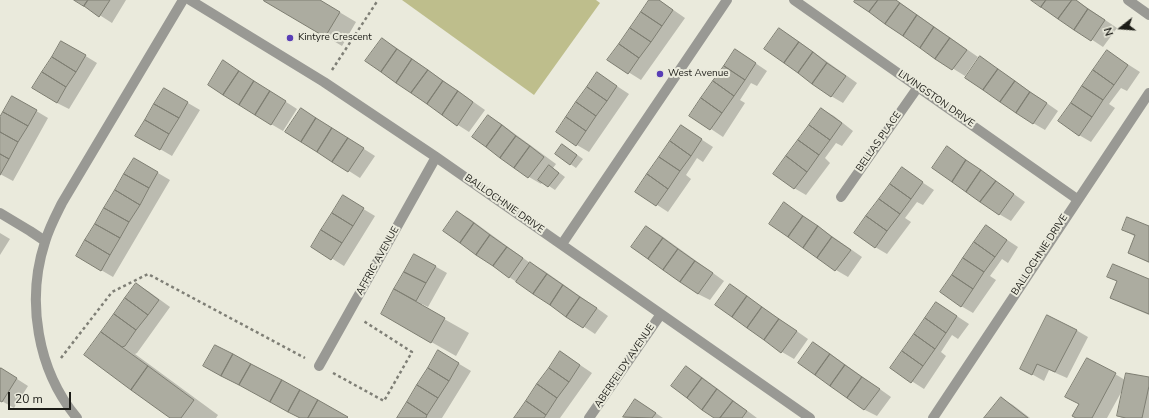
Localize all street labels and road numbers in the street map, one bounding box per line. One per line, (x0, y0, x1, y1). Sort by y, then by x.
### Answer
street label: LIVINGSTON DRIVE (895, 68, 977, 130)
street label: BELLAS PLACE (854, 110, 904, 174)
street label: BALLOCHNIE DRIVE (462, 172, 546, 236)
street label: BALLOCHNIE DRIVE (1009, 212, 1071, 298)
street label: AFFRIC AVENUE (354, 225, 402, 297)
street label: ABERFELDY AVENUE (592, 322, 658, 410)

